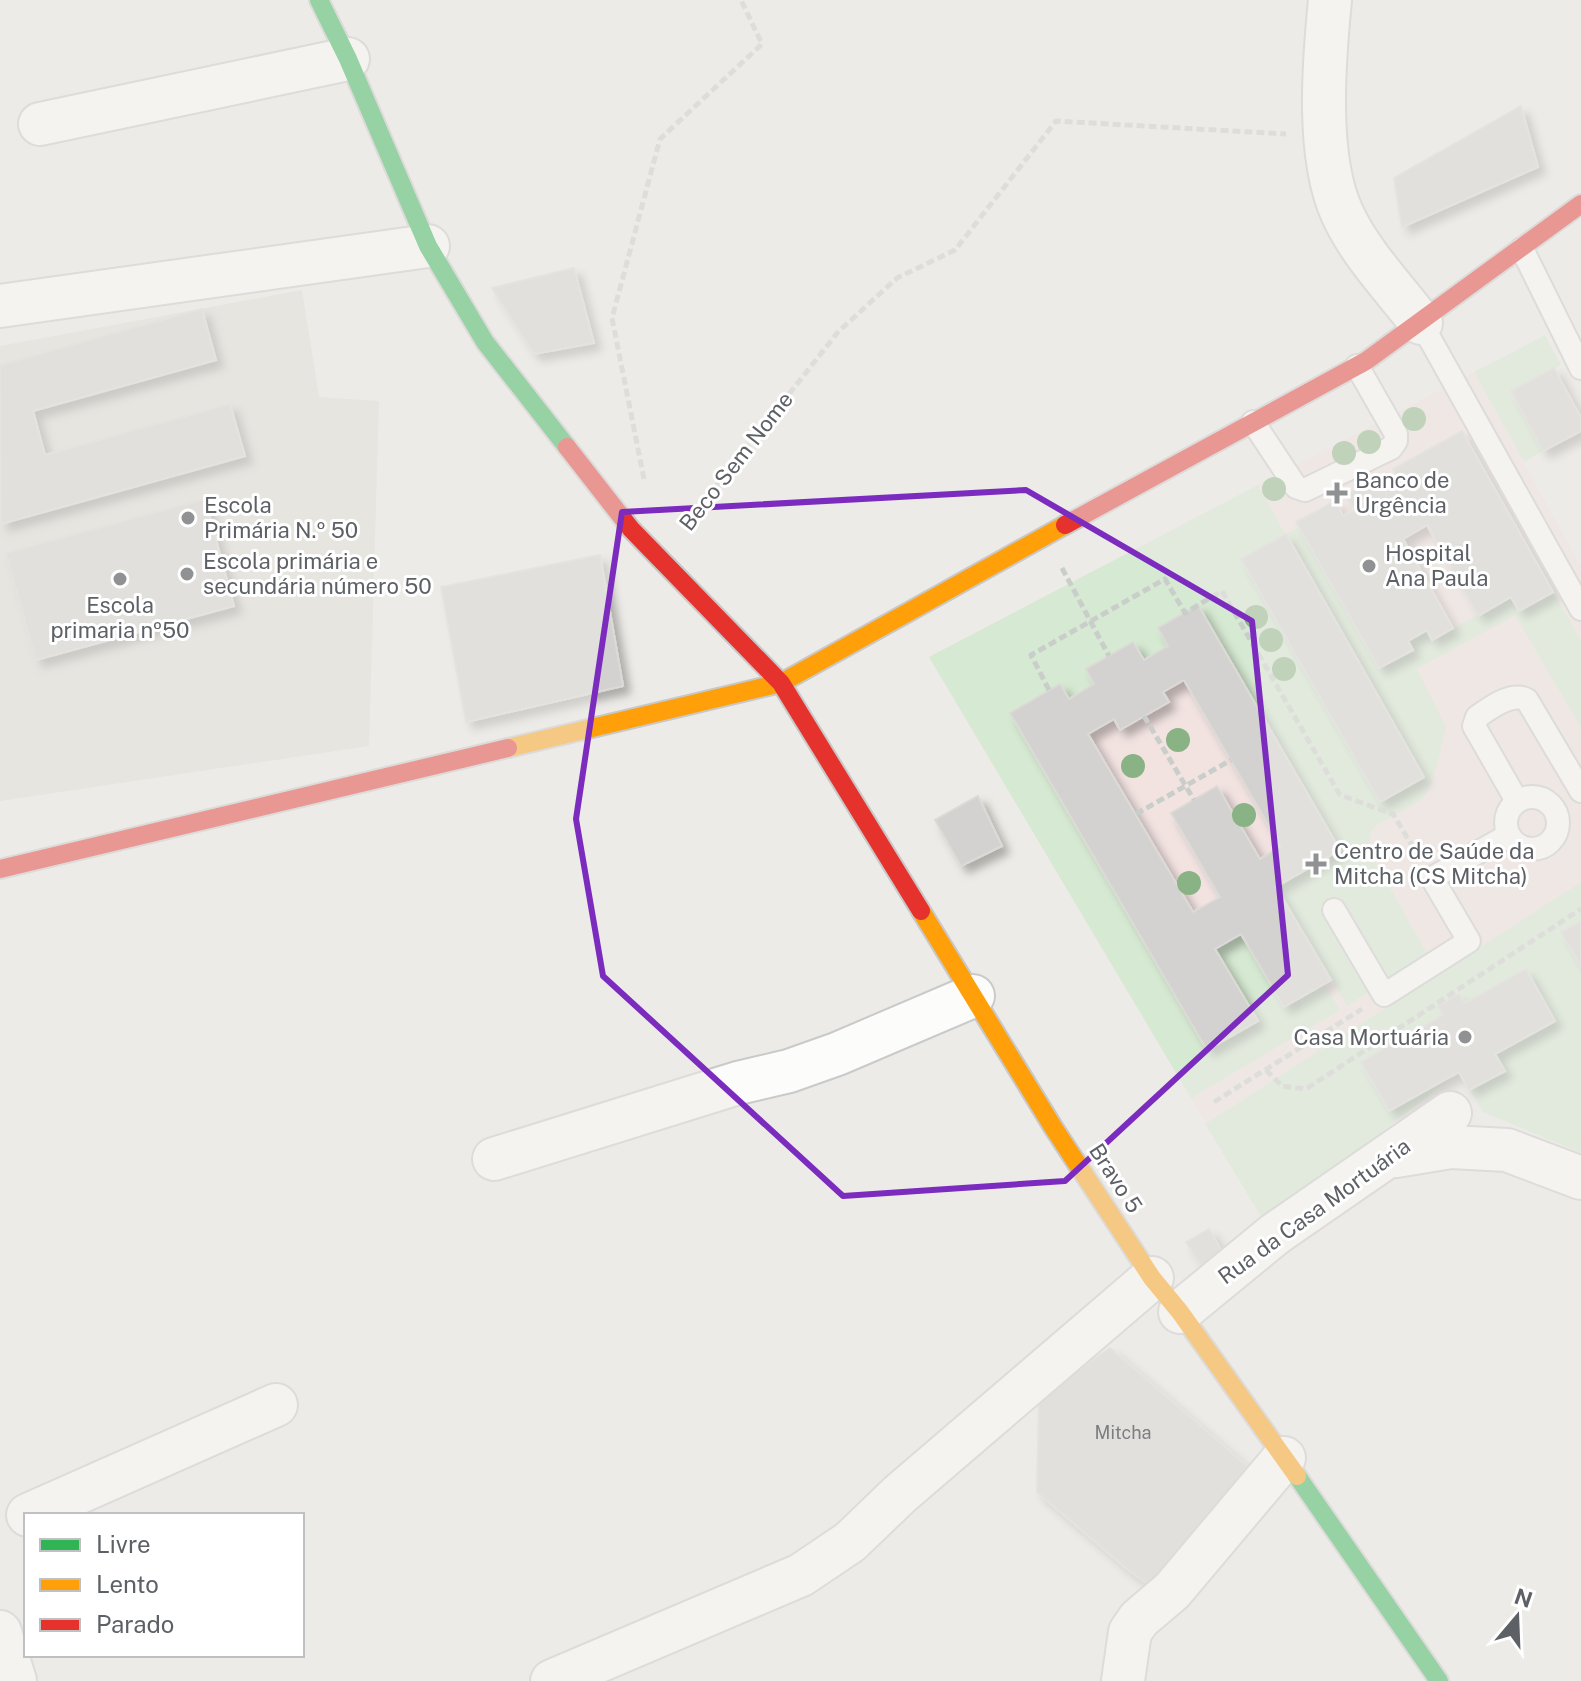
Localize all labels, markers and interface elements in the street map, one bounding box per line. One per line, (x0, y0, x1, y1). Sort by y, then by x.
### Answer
street label: Beco Sem Nome (674, 387, 798, 535)
place label: Banco de Urgência (1355, 467, 1449, 518)
marker: Banco de Urgência (1326, 482, 1348, 504)
place label: Escola Primária N.º 50 (204, 492, 358, 543)
marker: Escola Primária N.º 50 (179, 509, 197, 527)
place label: Hospital Ana Paula (1385, 540, 1488, 591)
place label: Escola primária e secundária número 50 (203, 548, 432, 599)
marker: Hospital Ana Paula (1360, 557, 1378, 575)
marker: Escola primária e secundária número 50 (178, 565, 196, 583)
marker: Escola primaria nº50 (111, 570, 129, 588)
place label: Escola primaria nº50 (50, 592, 190, 643)
place label: Centro de Saúde da Mitcha (CS Mitcha) (1334, 838, 1534, 889)
marker: Centro de Saúde da Mitcha (CS Mitcha) (1305, 853, 1327, 875)
place label: Casa Mortuária (1294, 1024, 1449, 1050)
marker: Casa Mortuária (1456, 1028, 1474, 1046)
street label: Rua da Casa Mortuária (1213, 1133, 1415, 1289)
street label: Bravo 5 (1084, 1138, 1148, 1218)
house number: Mitcha (1094, 1422, 1152, 1443)
legend (24, 1513, 304, 1657)
text: Livre (96, 1530, 151, 1558)
text: Lento (96, 1570, 159, 1598)
north arrow (1477, 1577, 1557, 1657)
text: N (1511, 1583, 1536, 1613)
text: Parado (96, 1610, 174, 1638)

